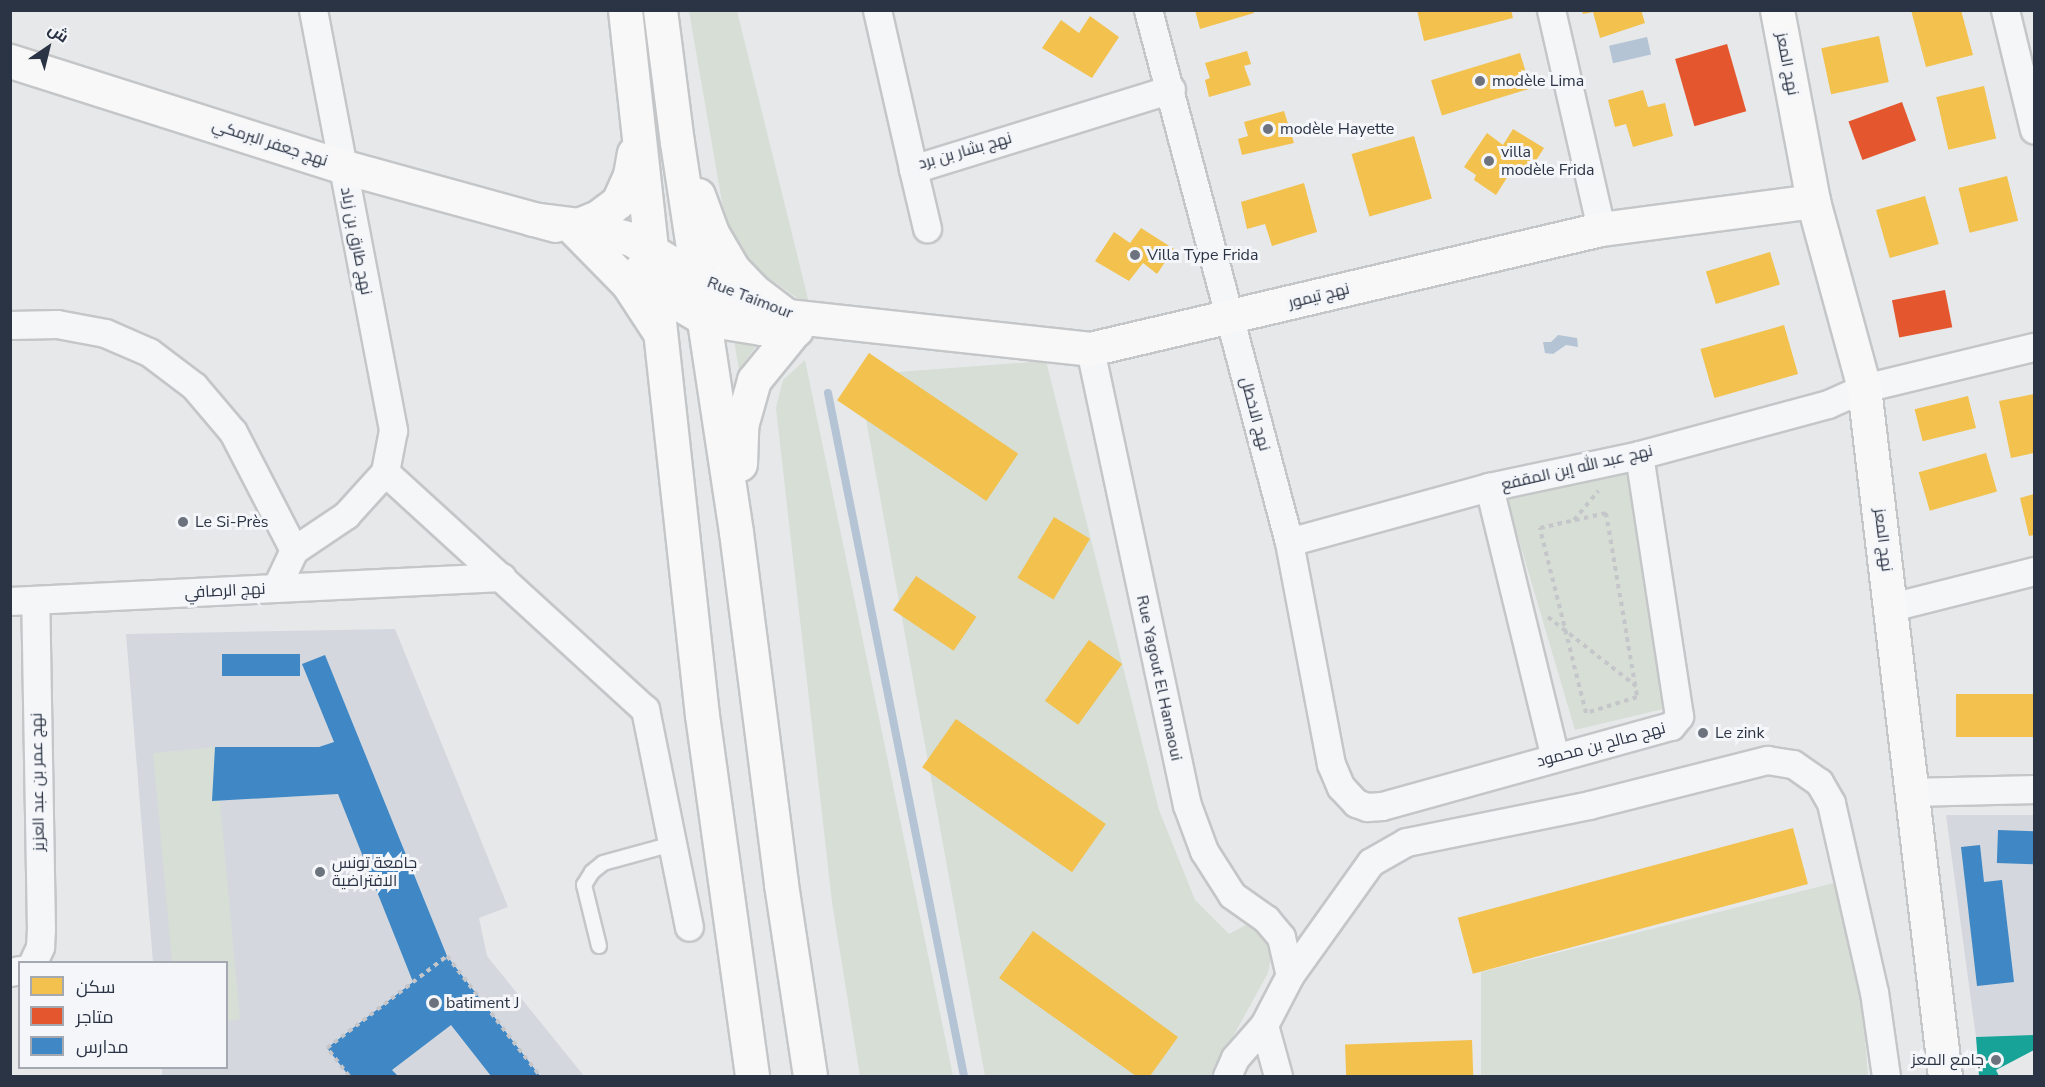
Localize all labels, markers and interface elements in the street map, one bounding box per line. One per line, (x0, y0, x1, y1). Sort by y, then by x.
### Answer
north arrow (18, 18, 78, 78)
text: ش (44, 18, 73, 48)
street label: نهج المعز (1772, 31, 1802, 97)
place label: modèle Lima (1492, 71, 1584, 91)
marker: modèle Lima (1473, 74, 1487, 88)
street label: نهج جعفر البرمكي (210, 115, 330, 171)
place label: modèle Hayette (1280, 119, 1394, 139)
marker: modèle Hayette (1261, 122, 1275, 136)
street label: نهج بشار بن برد (916, 128, 1014, 174)
place label: villa modèle Frida (1501, 142, 1595, 180)
marker: villa modèle Frida (1482, 154, 1496, 168)
street label: نهج طارق بن زياد (336, 185, 376, 297)
place label: Villa Type Frida (1147, 245, 1258, 265)
marker: Villa Type Frida (1128, 248, 1142, 262)
street label: Rue Taimour (704, 273, 796, 323)
street label: نهج تيمور (1286, 279, 1352, 313)
street label: نهج الاخطل (1236, 375, 1274, 453)
street label: نهج عبد الله إبن المقفع (1499, 441, 1655, 495)
street label: نهج المعز (1870, 507, 1896, 573)
place label: Le Si-Près (195, 512, 268, 532)
marker: Le Si-Près (176, 515, 190, 529)
street label: نهج الرصافي (184, 579, 266, 603)
street label: Rue Yagout El Hamaoui (1132, 594, 1186, 762)
street label: نهج عمر بن عبد العزيز (27, 713, 49, 851)
street label: نهج صالح بن محمود (1534, 719, 1668, 771)
place label: Le zink (1715, 723, 1764, 743)
marker: Le zink (1696, 726, 1710, 740)
place label: جامعة تونس الافتراضية (332, 853, 417, 891)
marker: جامعة تونس الافتراضية (313, 865, 327, 879)
legend (18, 961, 228, 1069)
text: سكن (76, 975, 115, 999)
place label: batiment J (446, 993, 519, 1013)
marker: batiment J (427, 996, 441, 1010)
text: متاجر (76, 1005, 114, 1029)
text: مدارس (76, 1035, 129, 1059)
place label: جامع المعز (1911, 1050, 1984, 1070)
marker: جامع المعز (1989, 1053, 2003, 1067)

